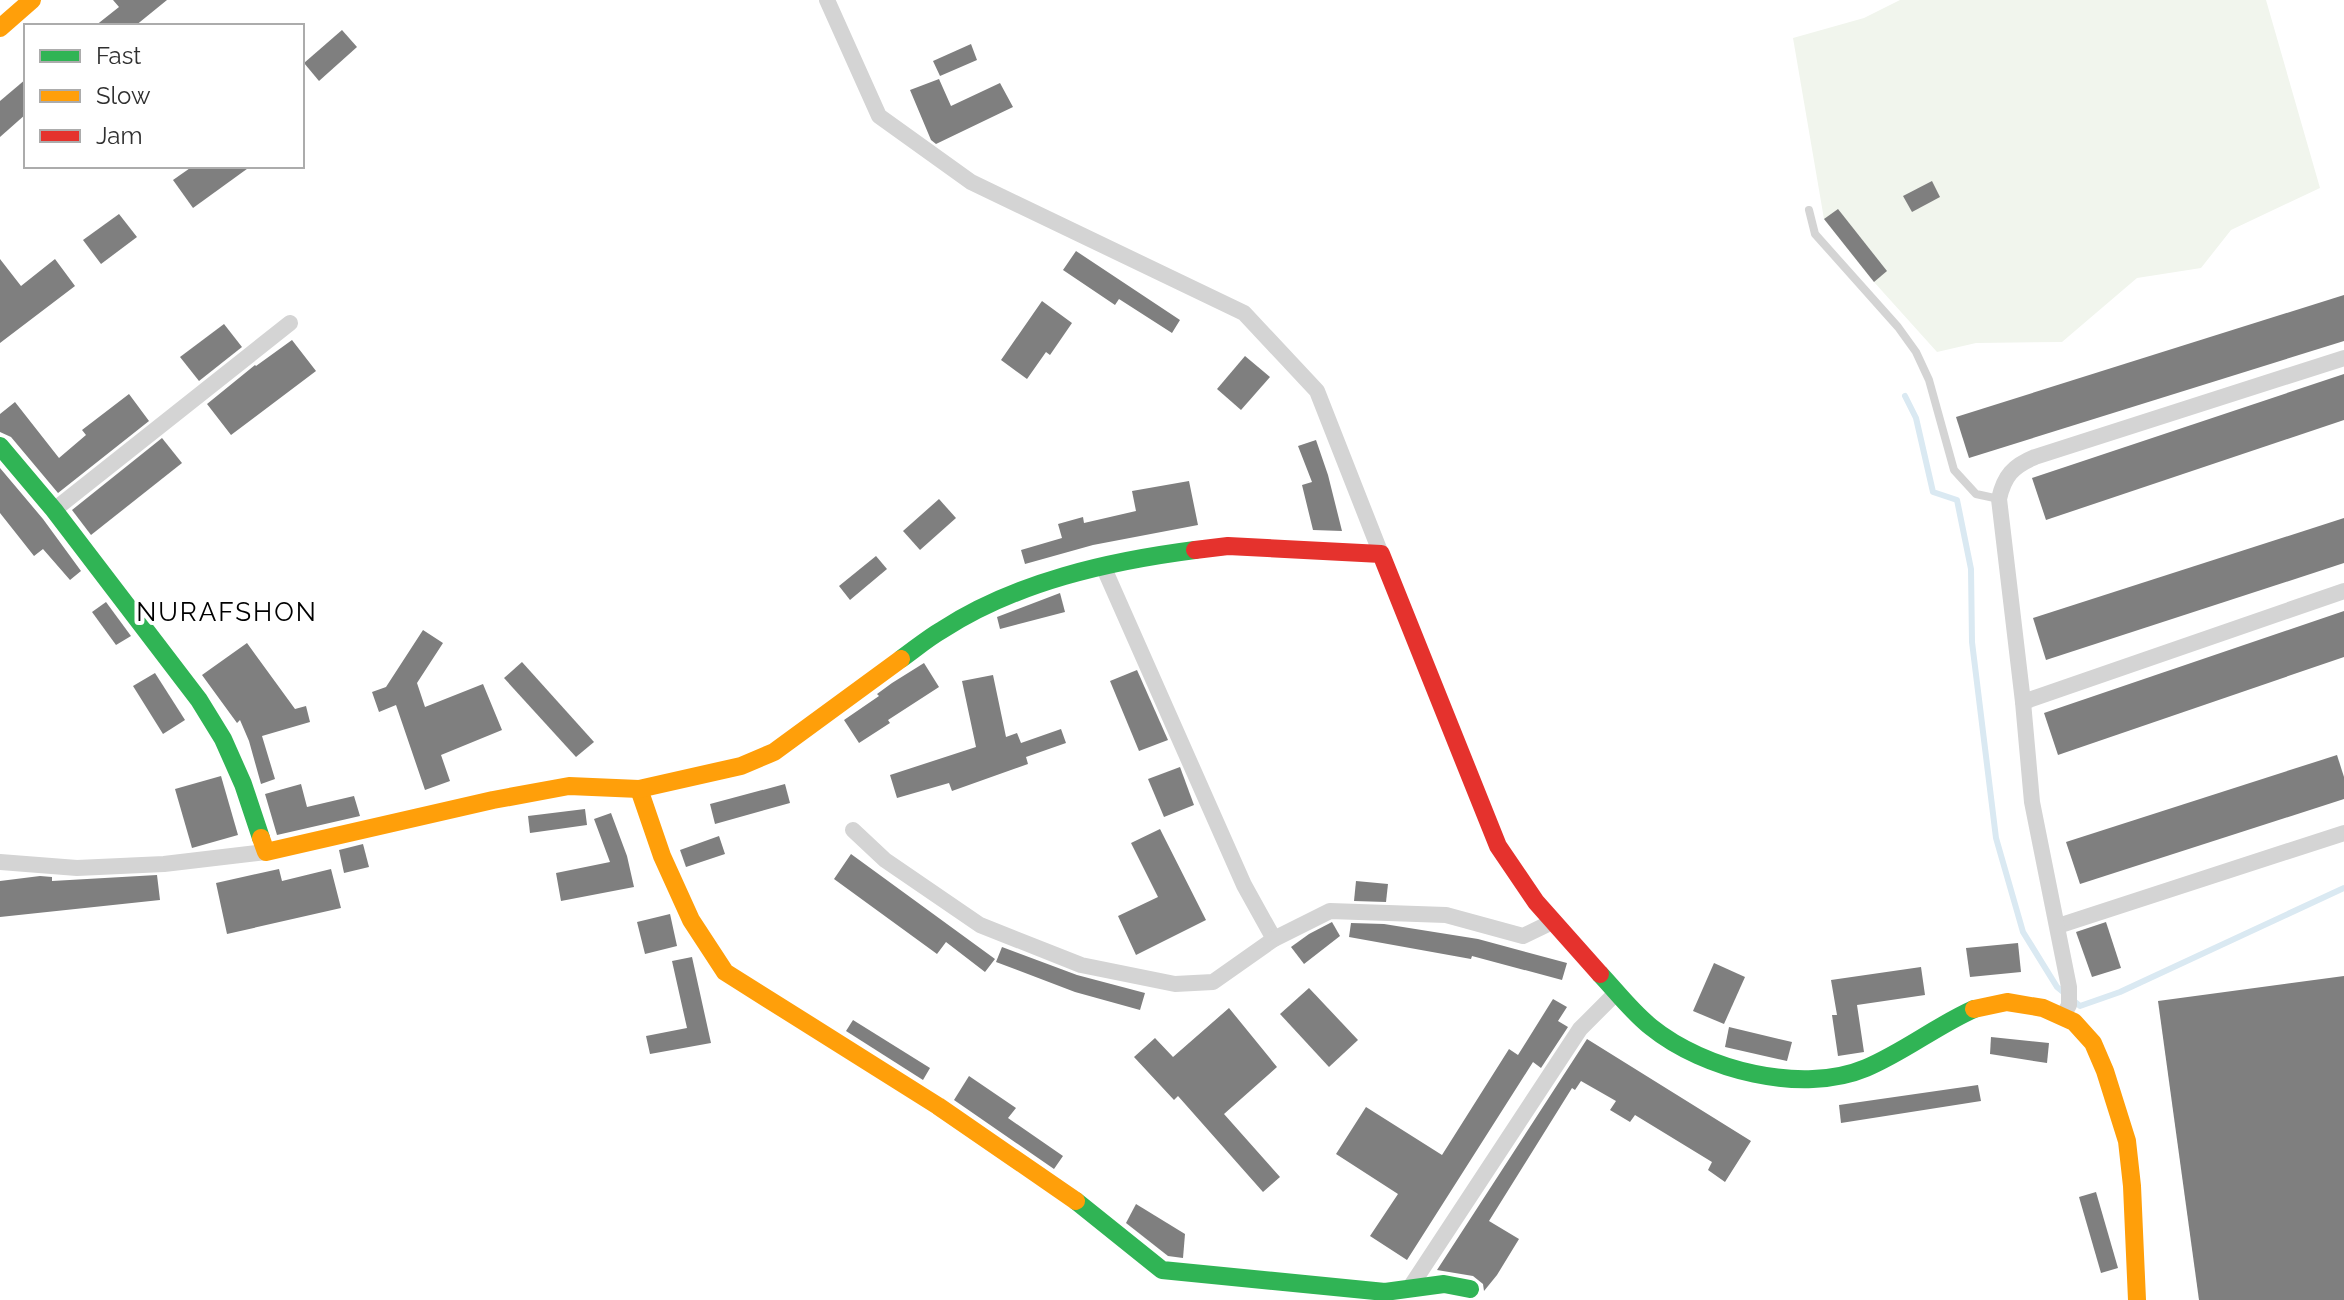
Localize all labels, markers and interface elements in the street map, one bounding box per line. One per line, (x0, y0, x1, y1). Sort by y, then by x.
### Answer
legend (24, 24, 304, 168)
text: Fast (96, 41, 141, 70)
text: Slow (96, 81, 151, 110)
text: Jam (96, 121, 142, 150)
district label: NURAFSHON (136, 597, 318, 627)

